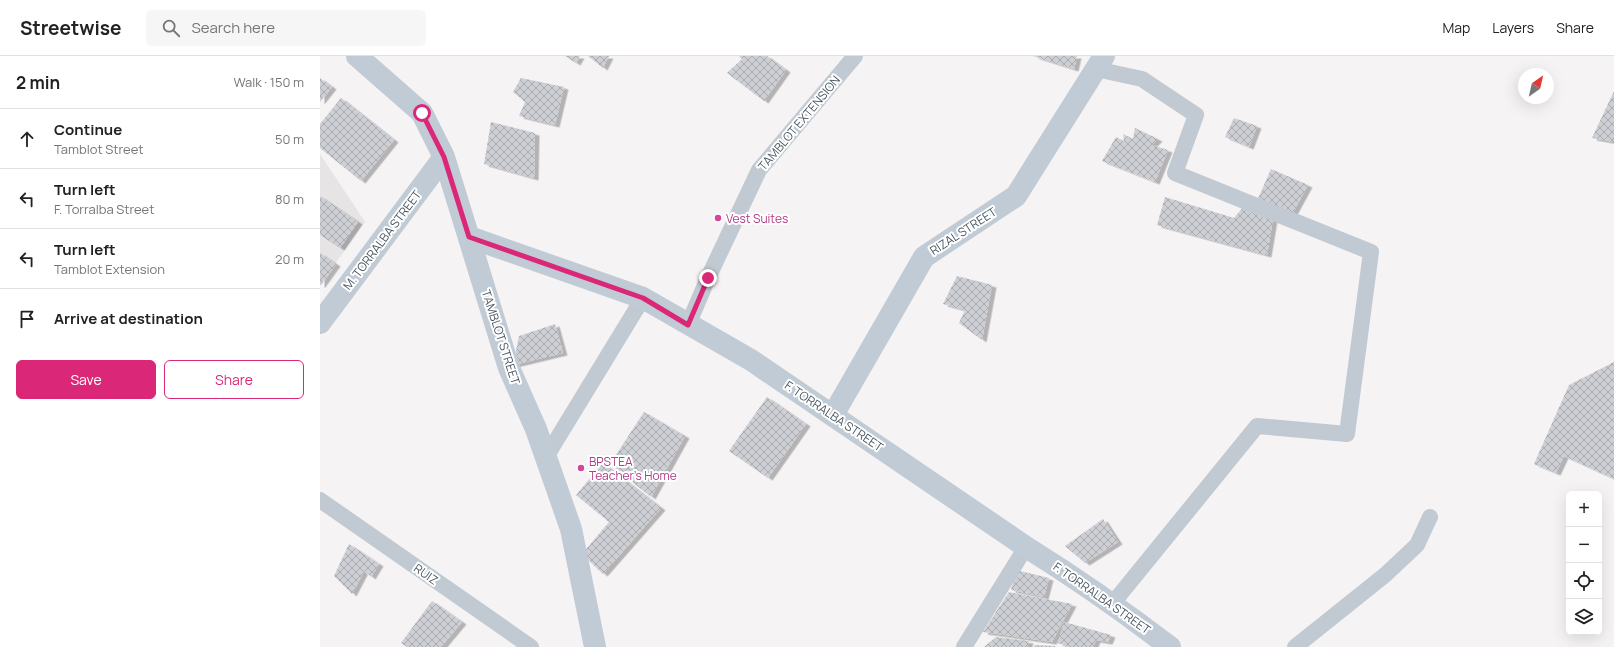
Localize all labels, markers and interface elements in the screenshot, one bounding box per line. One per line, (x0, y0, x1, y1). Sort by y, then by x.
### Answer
search box (146, 10, 426, 46)
text: Streetwise (20, 15, 122, 41)
icon: search (160, 17, 182, 39)
text: Search here (192, 17, 275, 38)
text: Map (1442, 18, 1470, 37)
text: Layers (1492, 18, 1534, 37)
text: Share (1556, 18, 1594, 37)
north arrow (1518, 68, 1554, 104)
text: 2 min (16, 71, 60, 94)
street label: TAMBLOT EXTENSION (754, 72, 844, 174)
text: Walk · 150 m (233, 73, 304, 91)
route start (413, 104, 431, 122)
text: Continue (54, 119, 122, 140)
icon: ahead (16, 128, 38, 150)
text: 50 m (275, 130, 304, 148)
text: Tamblot Street (54, 140, 144, 158)
text: Turn left (54, 179, 116, 200)
street label: M. TORRALBA STREET (339, 186, 426, 293)
icon: left (16, 188, 38, 210)
text: 80 m (275, 190, 304, 208)
text: F. Torralba Street (54, 200, 154, 218)
street label: RIZAL STREET (926, 203, 1000, 259)
place label: Vest Suites (726, 210, 788, 227)
marker: Vest Suites (713, 213, 723, 223)
text: Turn left (54, 239, 116, 260)
icon: left (16, 248, 38, 270)
text: 20 m (275, 250, 304, 268)
text: Tamblot Extension (54, 260, 165, 278)
route end (699, 269, 717, 287)
street label: TAMBLOT STREET (478, 288, 525, 387)
icon: arrive (16, 308, 38, 330)
text: Arrive at destination (54, 308, 203, 329)
button: Save (16, 360, 156, 399)
button: Share (164, 360, 304, 399)
street label: F. TORRALBA STREET (782, 377, 887, 456)
place label: BPSTEA Teacher's Home (589, 453, 677, 484)
marker: BPSTEA Teacher's Home (576, 463, 586, 473)
map controls (1566, 491, 1602, 635)
button: + (1566, 491, 1602, 527)
button: − (1566, 527, 1602, 563)
street label: F. TORRALBA STREET (1050, 558, 1155, 638)
street label: RUIZ (410, 560, 442, 588)
button: locate (1566, 563, 1602, 599)
button: layers (1566, 599, 1602, 635)

